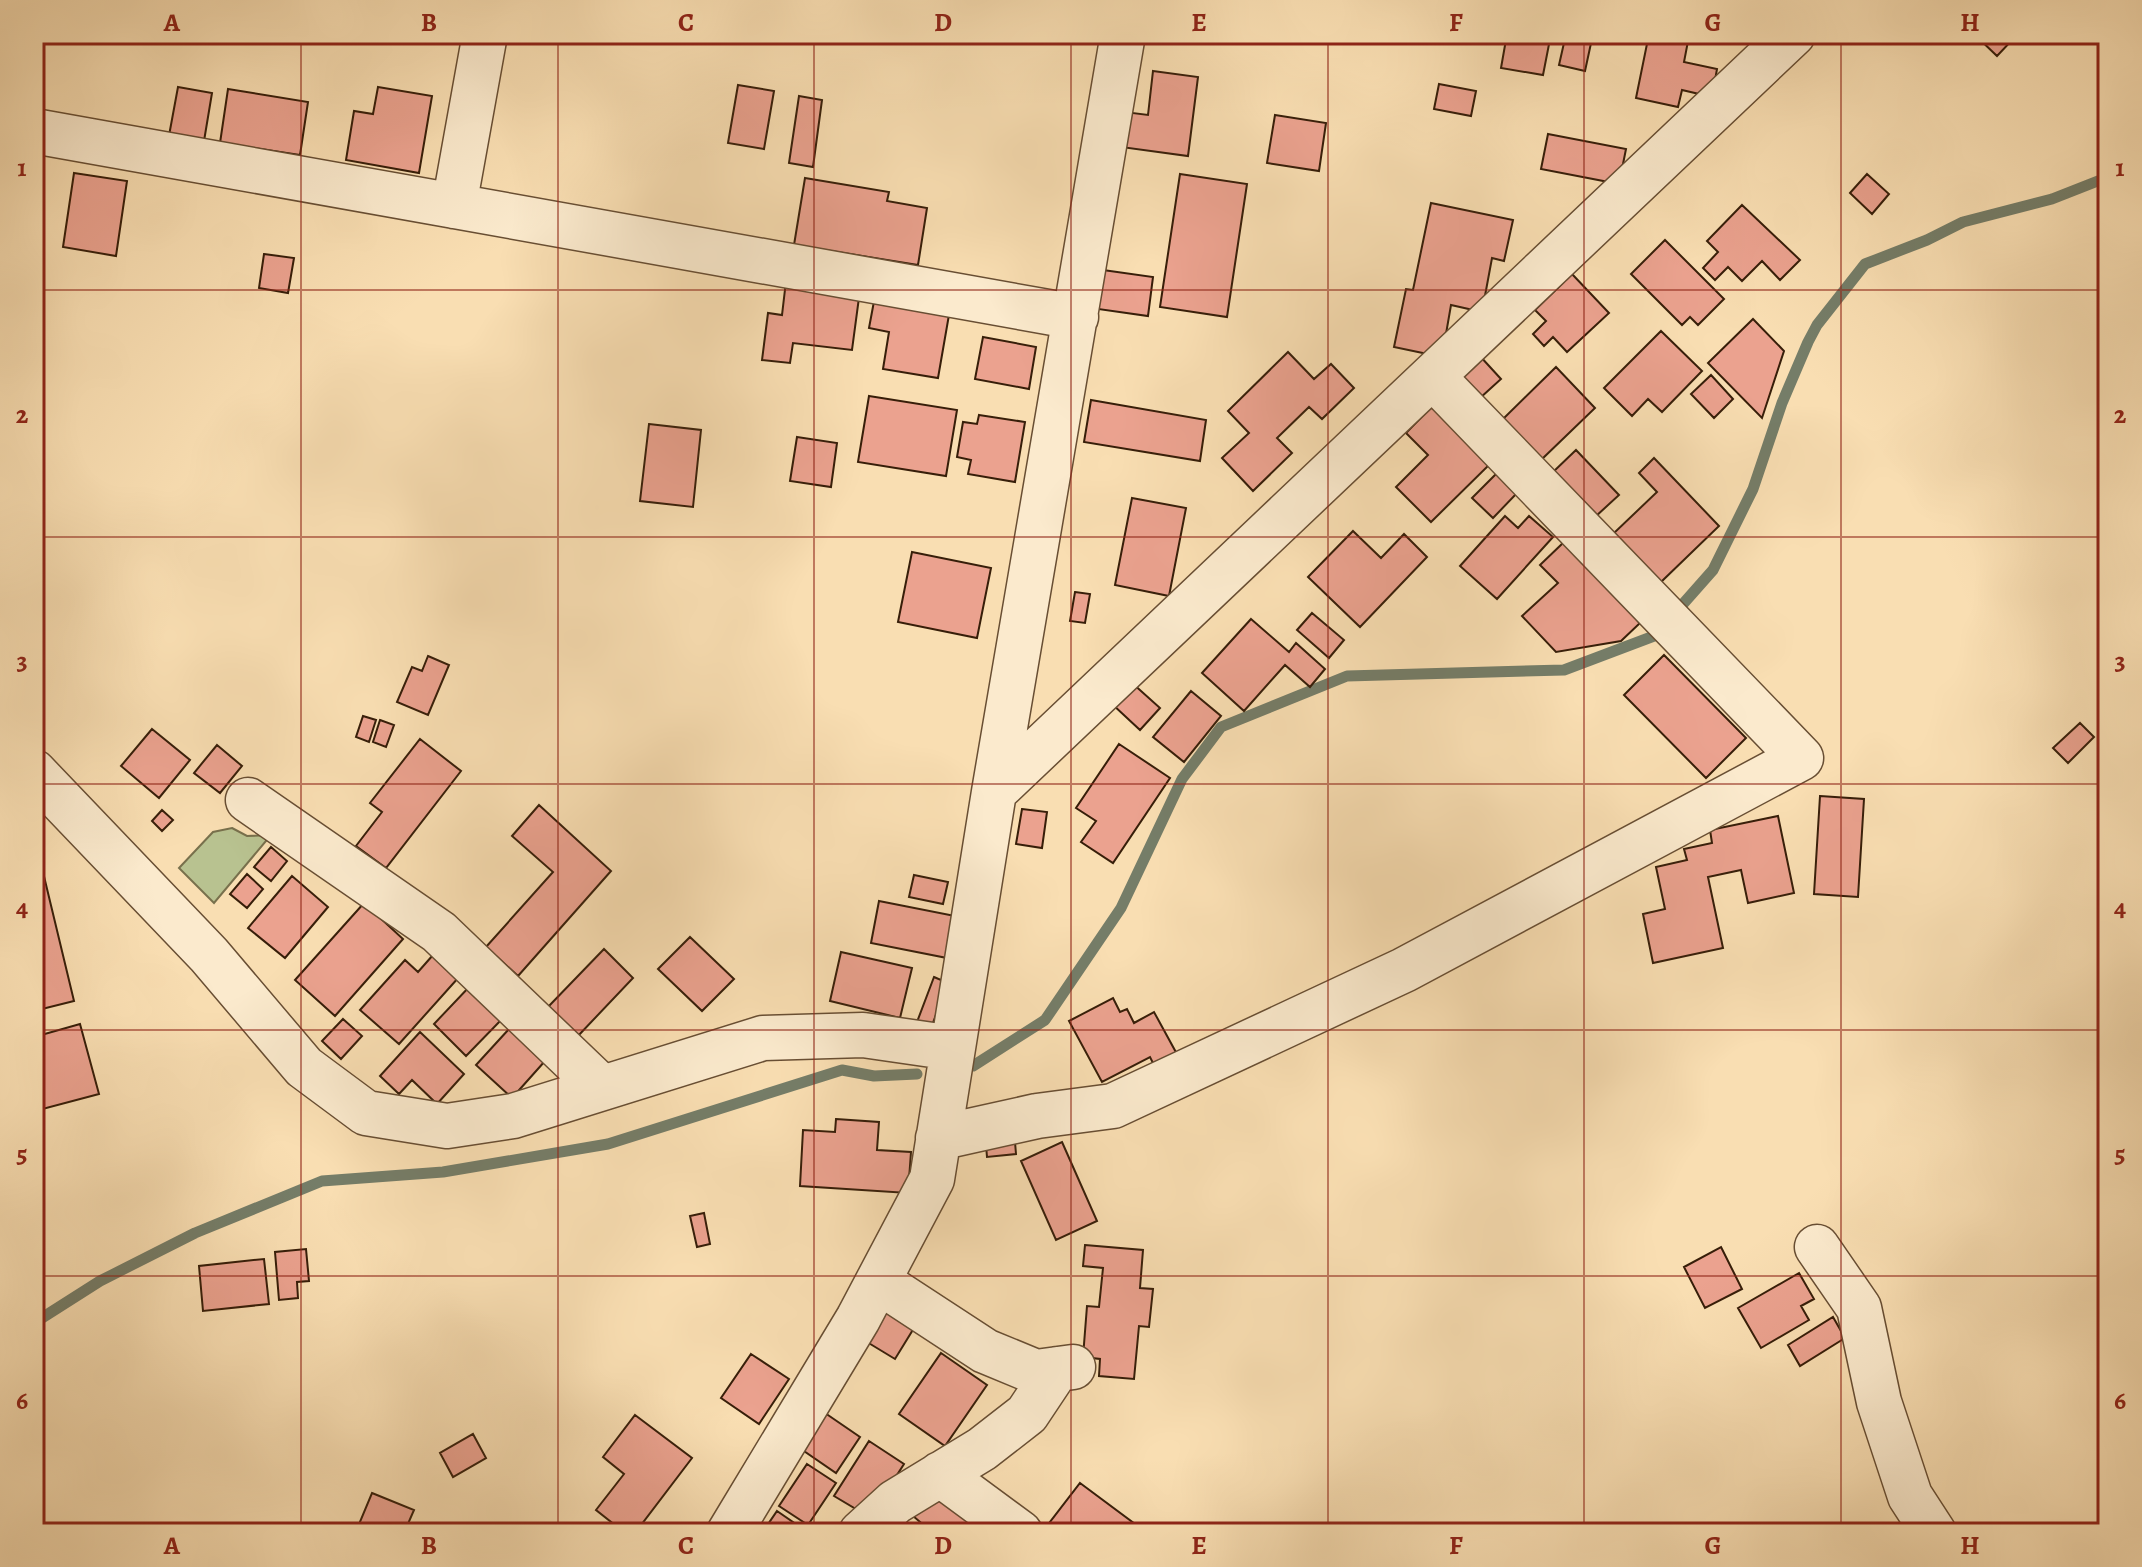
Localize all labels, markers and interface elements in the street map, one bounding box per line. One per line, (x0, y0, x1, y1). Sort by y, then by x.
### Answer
text: A (163, 5, 181, 40)
text: B (421, 5, 437, 40)
text: C (678, 5, 694, 40)
text: D (934, 5, 952, 40)
text: E (1191, 5, 1207, 40)
text: F (1449, 5, 1463, 40)
text: G (1704, 5, 1722, 40)
text: H (1960, 5, 1980, 40)
text: 1 (17, 150, 27, 185)
text: 1 (2115, 150, 2125, 185)
text: 2 (16, 397, 29, 432)
text: 2 (2114, 397, 2127, 432)
text: 3 (16, 643, 28, 678)
text: 3 (2114, 643, 2126, 678)
text: 4 (16, 890, 28, 925)
text: 4 (2114, 890, 2126, 925)
text: 5 (16, 1136, 28, 1171)
text: 5 (2114, 1136, 2126, 1171)
text: 6 (16, 1383, 28, 1418)
text: 6 (2114, 1383, 2126, 1418)
text: A (163, 1528, 181, 1563)
text: B (421, 1528, 437, 1563)
text: C (678, 1528, 694, 1563)
text: D (934, 1528, 952, 1563)
text: E (1191, 1528, 1207, 1563)
text: F (1449, 1528, 1463, 1563)
text: G (1704, 1528, 1722, 1563)
text: H (1960, 1528, 1980, 1563)

